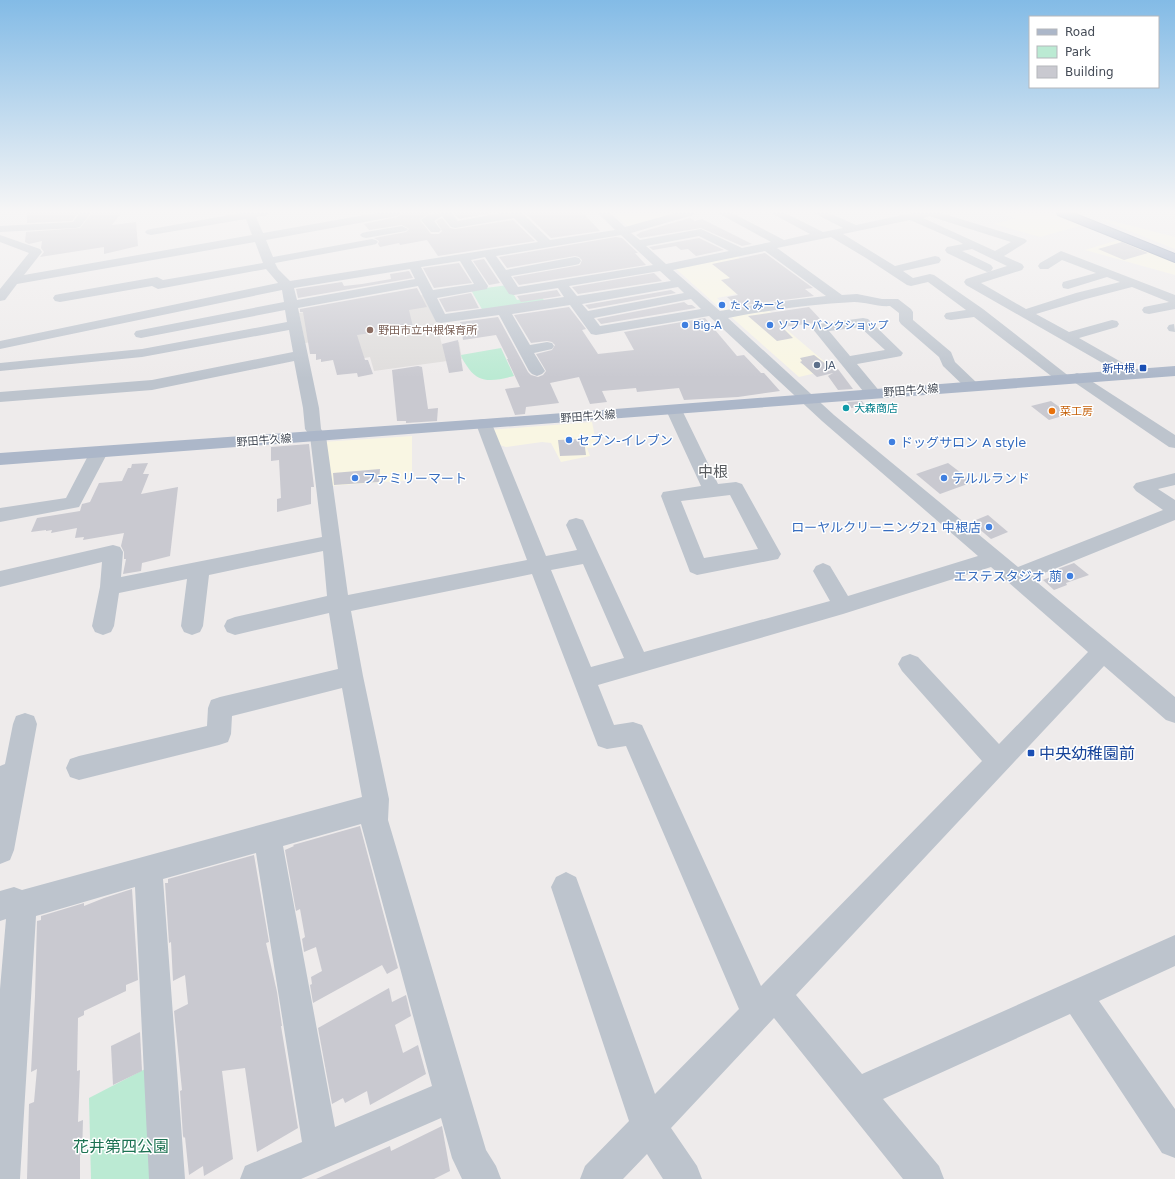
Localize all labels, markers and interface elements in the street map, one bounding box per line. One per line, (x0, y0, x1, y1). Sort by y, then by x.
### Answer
legend (1029, 16, 1159, 88)
text: Road (1065, 25, 1095, 39)
text: Park (1065, 45, 1091, 59)
text: Building (1065, 65, 1114, 79)
place label: たくみーと (730, 299, 785, 312)
marker: たくみーと (717, 300, 727, 310)
place label: Big-A (693, 319, 722, 332)
place label: ソフトバンクショップ (778, 319, 889, 332)
marker: Big-A (680, 320, 690, 330)
marker: ソフトバンクショップ (765, 320, 775, 330)
place label: 野田市立中根保育所 (378, 324, 478, 337)
marker: 野田市立中根保育所 (365, 325, 375, 335)
place label: JA (824, 359, 836, 372)
marker: JA (812, 360, 822, 370)
place label: 新中根 (1102, 362, 1135, 375)
marker: 新中根 (1138, 363, 1148, 373)
street label: 野田牛久線 (883, 382, 939, 399)
place label: 大森商店 (854, 402, 898, 415)
marker: 大森商店 (841, 403, 851, 413)
place label: 菜工房 (1060, 405, 1093, 418)
marker: 菜工房 (1047, 406, 1057, 416)
street label: 野田牛久線 (560, 408, 616, 425)
street label: 野田牛久線 (236, 432, 292, 449)
place label: セブン-イレブン (577, 433, 673, 448)
marker: セブン-イレブン (564, 435, 574, 445)
place label: ドッグサロン A style (900, 435, 1026, 450)
marker: ドッグサロン A style (887, 437, 897, 447)
district label: 中根 (698, 463, 728, 481)
place label: ファミリーマート (363, 471, 467, 486)
place label: テルルランド (952, 471, 1030, 486)
marker: ファミリーマート (350, 473, 360, 483)
marker: テルルランド (939, 473, 949, 483)
place label: ローヤルクリーニング21 中根店 (791, 520, 981, 535)
marker: ローヤルクリーニング21 中根店 (984, 522, 994, 532)
place label: エステスタジオ 萠 (954, 569, 1062, 584)
marker: エステスタジオ 萠 (1065, 571, 1075, 581)
place label: 中央幼稚園前 (1039, 744, 1135, 763)
marker: 中央幼稚園前 (1026, 748, 1036, 758)
park label: 花井第四公園 (73, 1137, 169, 1156)

